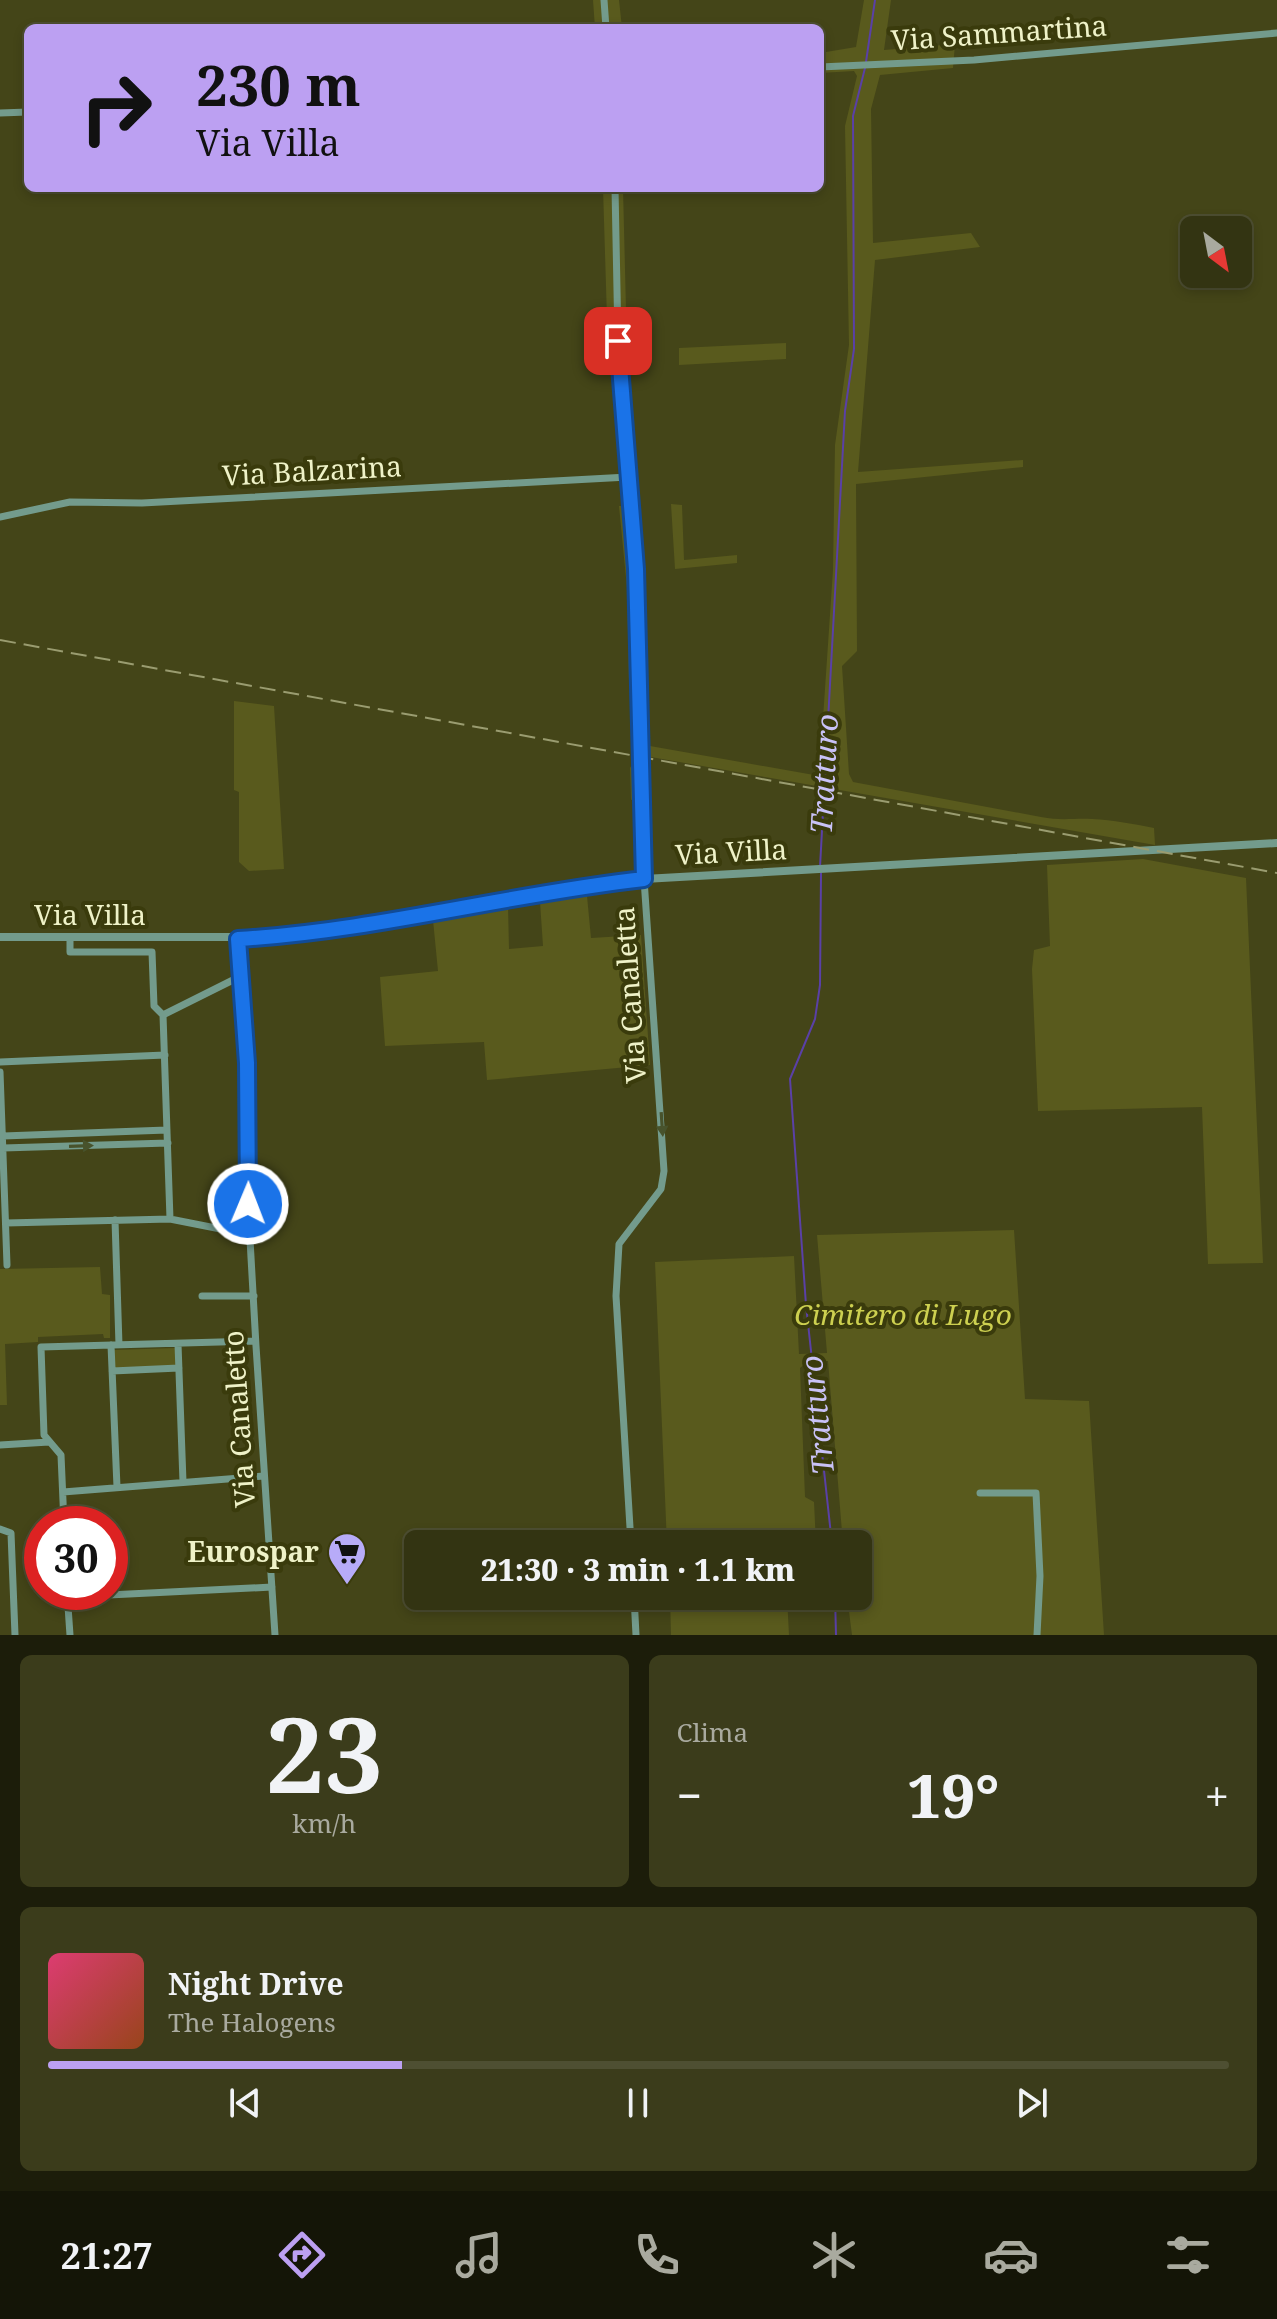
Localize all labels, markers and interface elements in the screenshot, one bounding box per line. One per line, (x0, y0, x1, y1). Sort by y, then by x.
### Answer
street label: Via Sammartina (890, 6, 1108, 59)
text: 230 m (196, 46, 361, 122)
icon: right (64, 56, 168, 160)
text: Via Villa (196, 118, 340, 167)
north arrow (1180, 216, 1252, 288)
map controls (1180, 216, 1252, 288)
pin (584, 307, 652, 375)
icon: arrive (596, 319, 640, 363)
street label: Via Balzarina (221, 446, 403, 494)
water label: Tratturo (800, 713, 847, 835)
street label: Via Villa (674, 829, 788, 873)
street label: Via Villa (34, 895, 146, 933)
street label: Via Canaletta (604, 906, 654, 1085)
one-way arrow (656, 1112, 669, 1137)
one-way arrow (69, 1139, 94, 1152)
position arrow (206, 1162, 290, 1246)
park label: Cimitero di Lugo (794, 1295, 1012, 1333)
street label: Via Canaletto (213, 1329, 263, 1509)
water label: Tratturo (790, 1353, 843, 1477)
speed limit sign: 30 (24, 1506, 128, 1610)
supermarket icon: Eurospar (326, 1531, 368, 1586)
place label: Eurospar (187, 1532, 319, 1570)
text: 21:30 · 3 min · 1.1 km (481, 1549, 795, 1590)
text: 23 (265, 1682, 383, 1823)
text: Clima (677, 1714, 748, 1750)
text: 19° (907, 1754, 999, 1836)
text: − (677, 1765, 702, 1825)
text: + (1204, 1765, 1229, 1825)
text: km/h (292, 1805, 356, 1841)
text: Night Drive (168, 1963, 344, 2004)
text: The Halogens (168, 2004, 336, 2040)
icon: previous (223, 2081, 267, 2125)
icon: pause (616, 2081, 660, 2125)
icon: next (1010, 2081, 1054, 2125)
icon: directions (274, 2227, 330, 2283)
icon: music (451, 2227, 507, 2283)
icon: phone (629, 2227, 685, 2283)
icon: climate (806, 2227, 862, 2283)
icon: car (983, 2227, 1039, 2283)
icon: filters (1160, 2227, 1216, 2283)
text: 21:27 (61, 2231, 153, 2280)

